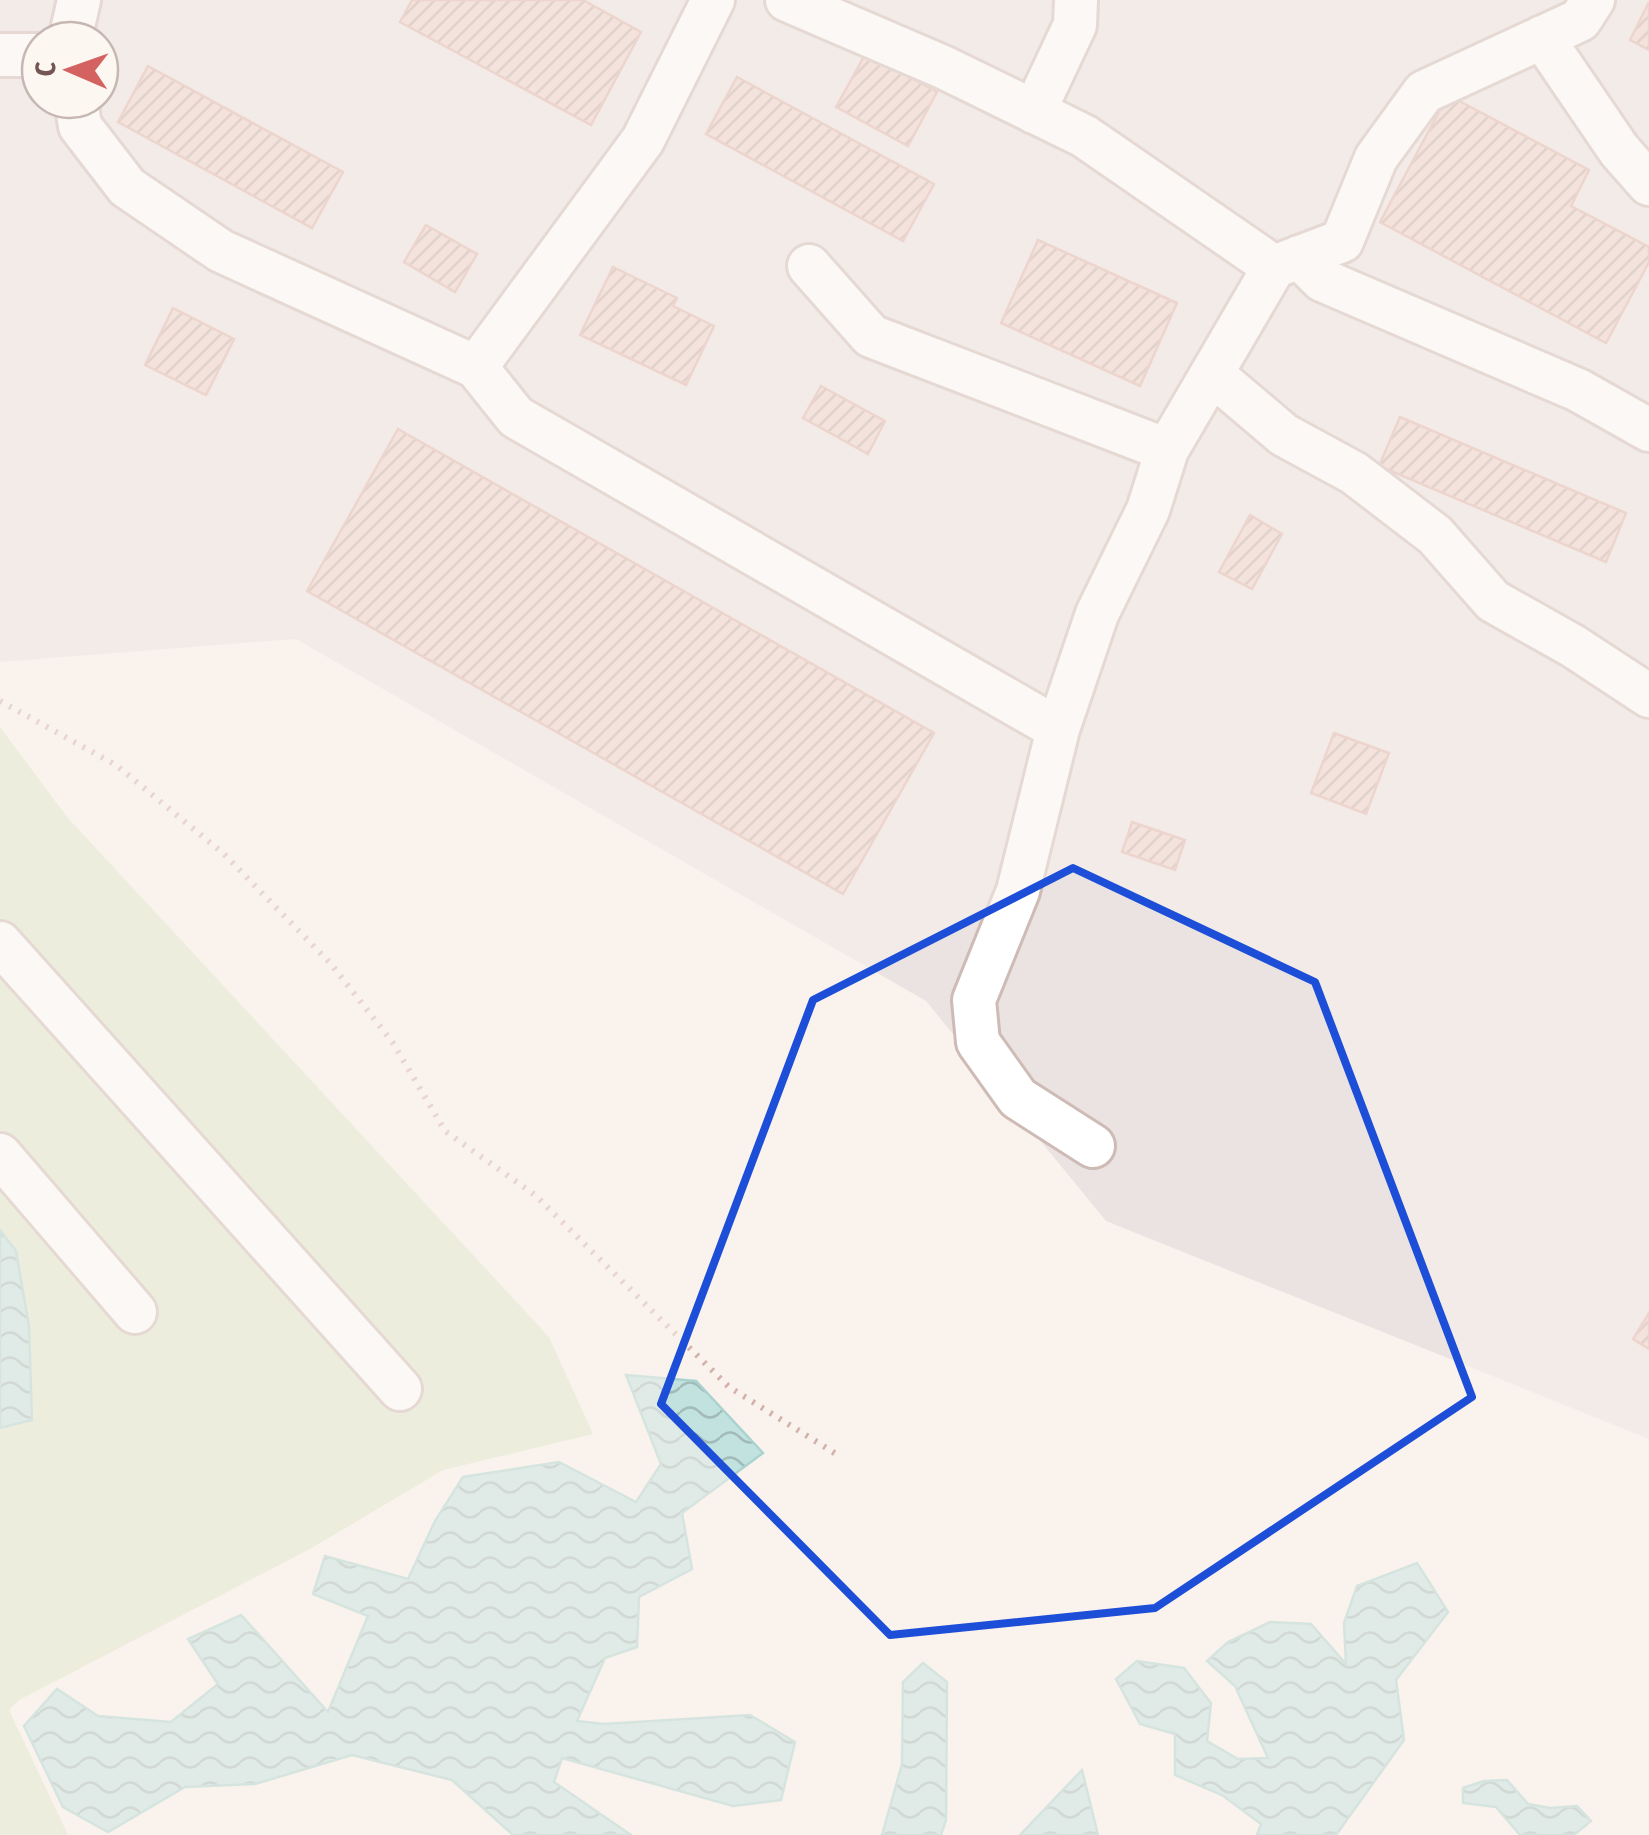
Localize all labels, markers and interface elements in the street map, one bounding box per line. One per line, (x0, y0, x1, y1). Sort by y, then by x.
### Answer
north arrow (20, 20, 120, 120)
text: С (29, 61, 62, 77)

